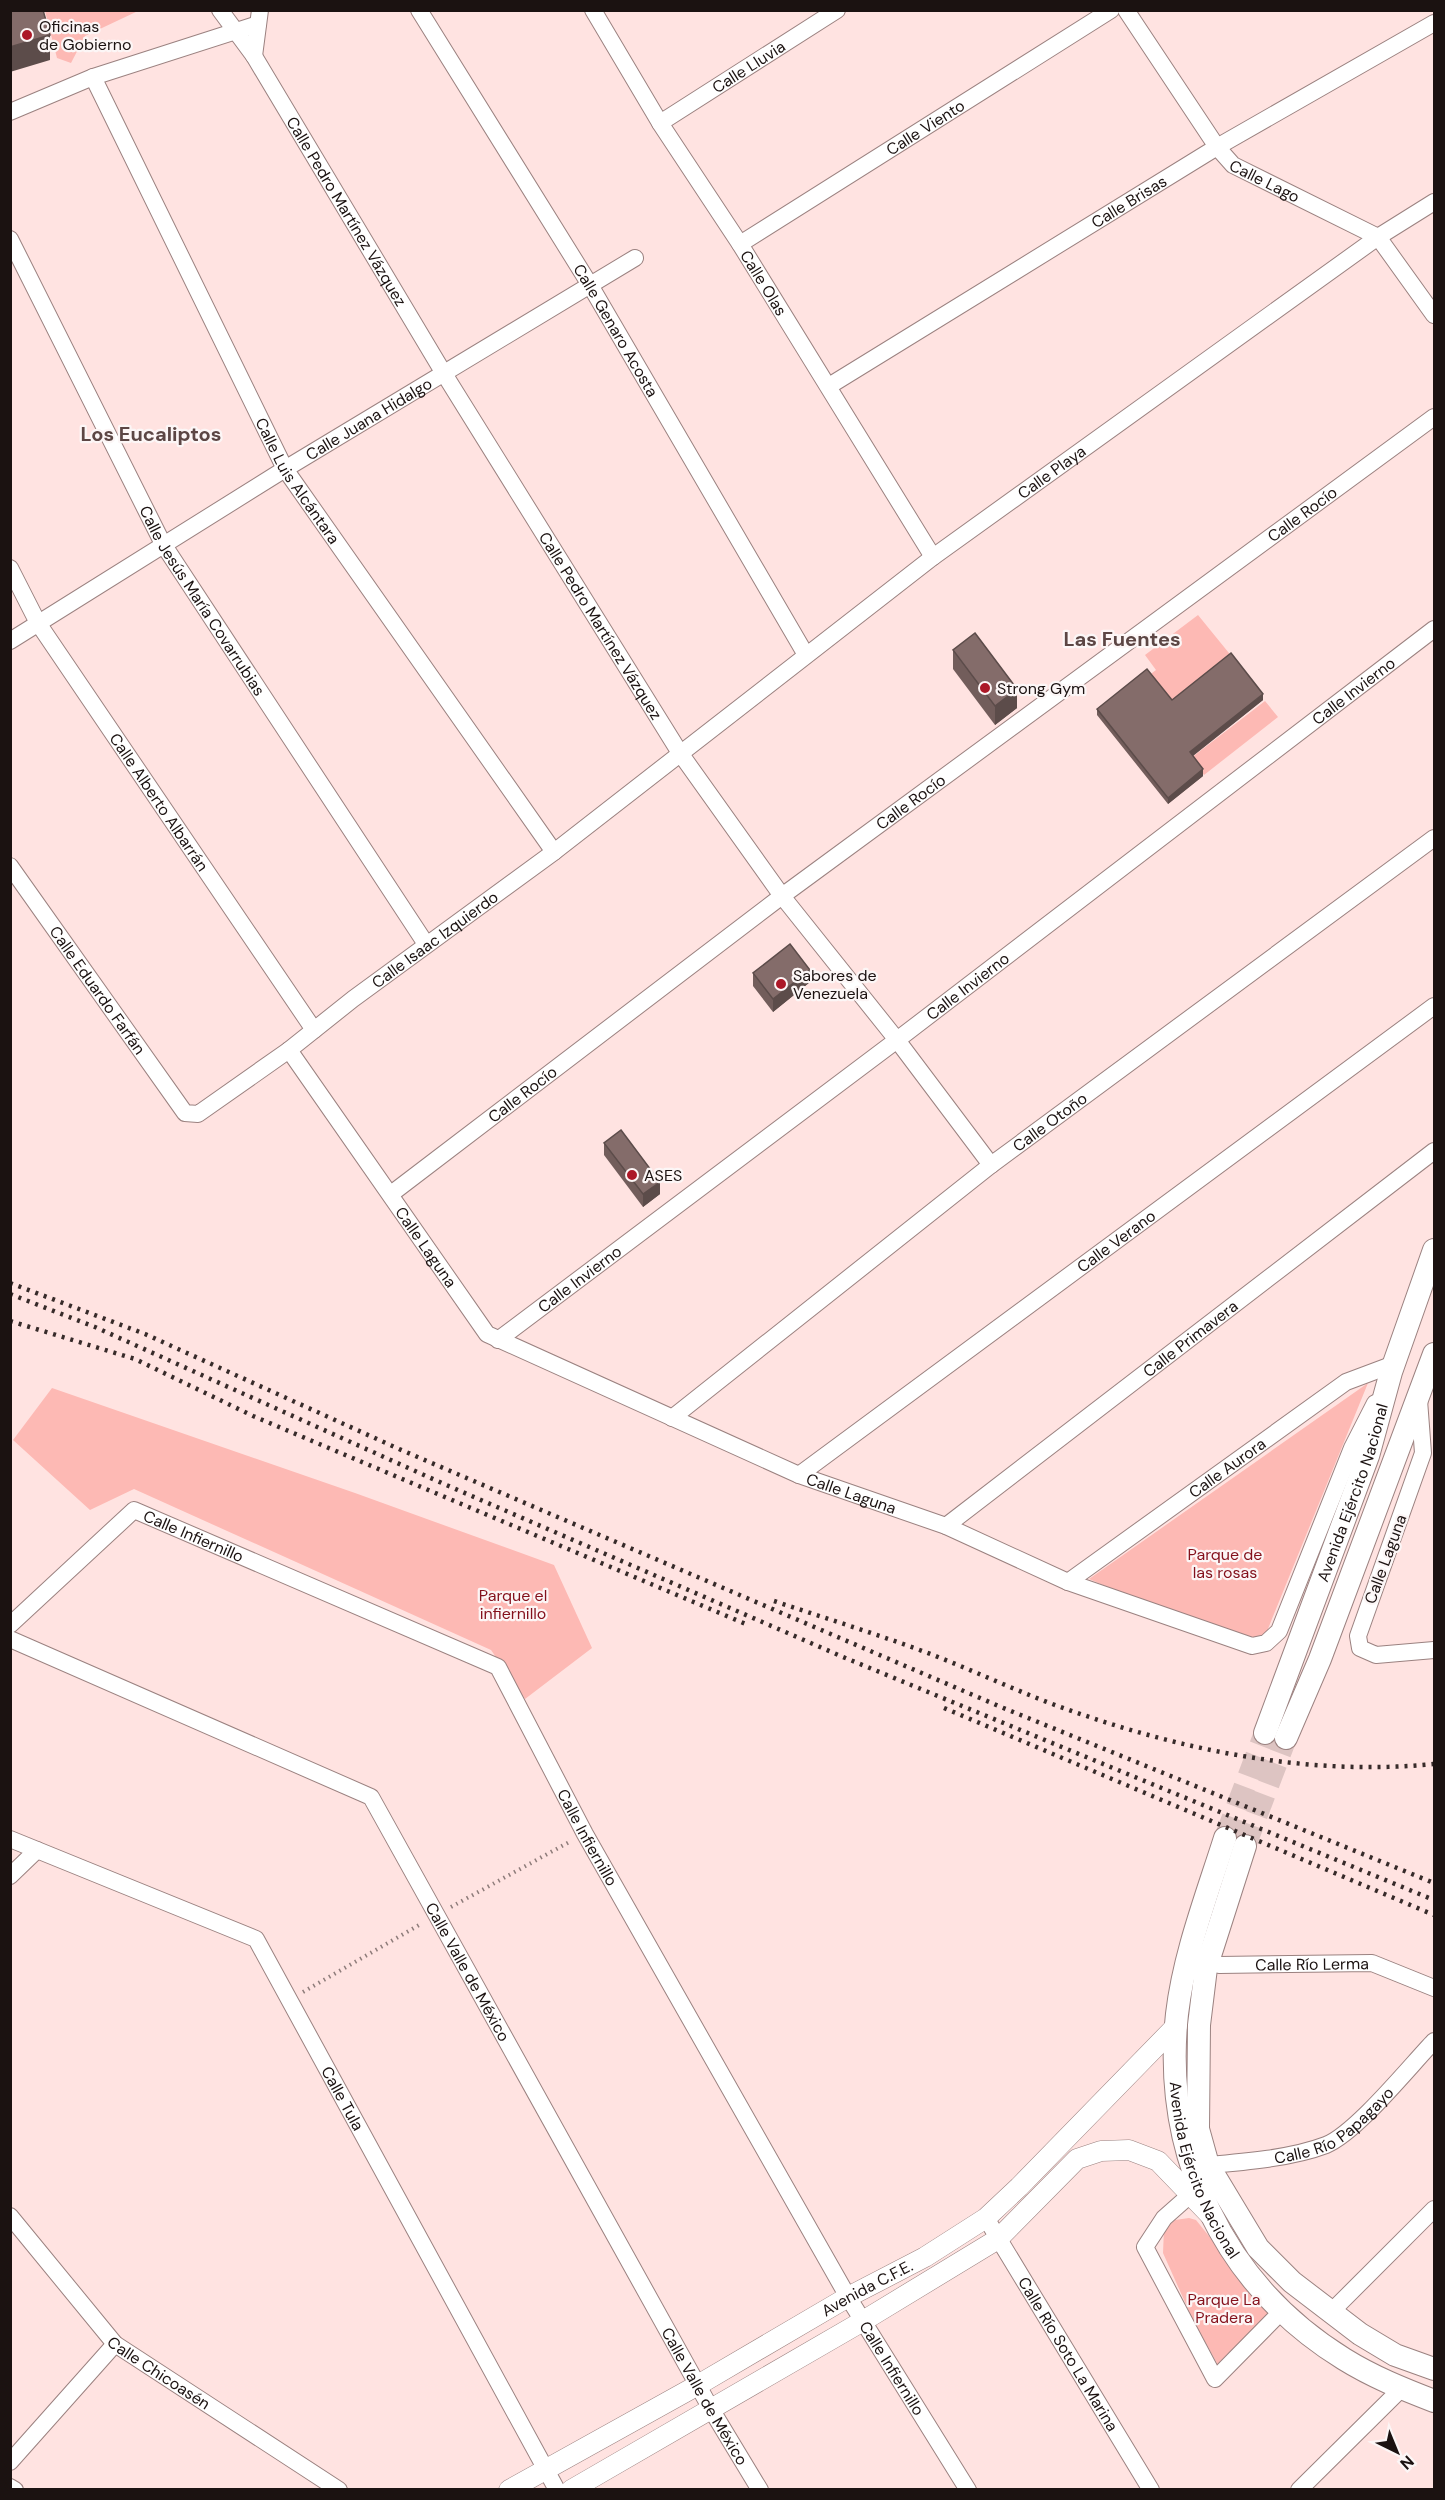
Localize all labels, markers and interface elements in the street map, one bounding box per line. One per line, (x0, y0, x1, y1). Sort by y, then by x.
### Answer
place label: Oficinas de Gobierno (39, 16, 132, 55)
marker: Oficinas de Gobierno (20, 28, 34, 42)
street label: Calle Lluvia (708, 36, 789, 98)
street label: Calle Viento (882, 95, 969, 160)
street label: Calle Pedro Martínez Vázquez (282, 113, 411, 310)
street label: Calle Lago (1226, 155, 1303, 208)
street label: Calle Brisas (1087, 171, 1171, 233)
street label: Calle Olas (735, 246, 792, 320)
street label: Calle Genaro Acosta (568, 260, 663, 401)
street label: Calle Juana Hidalgo (302, 373, 436, 465)
street label: Calle Luis Alcántara (250, 414, 344, 548)
district label: Los Eucaliptos (81, 421, 221, 447)
street label: Calle Playa (1013, 441, 1090, 504)
street label: Calle Rocío (1263, 482, 1341, 547)
street label: Calle Jesús María Covarrubias (134, 502, 270, 700)
street label: Calle Pedro Martínez Vázquez (534, 528, 667, 724)
district label: Las Fuentes (1063, 626, 1181, 652)
street label: Calle Invierno (1308, 652, 1400, 730)
place label: Strong Gym (997, 678, 1085, 699)
marker: Strong Gym (978, 681, 992, 695)
street label: Calle Alberto Albarrán (105, 729, 213, 875)
street label: Calle Rocío (872, 769, 950, 835)
street label: Calle Isaac Izquierdo (367, 886, 502, 993)
street label: Calle Eduardo Farfán (45, 922, 150, 1059)
street label: Calle Invierno (922, 948, 1014, 1025)
place label: Sabores de Venezuela (793, 965, 877, 1004)
marker: Sabores de Venezuela (774, 977, 788, 991)
street label: Calle Rocío (484, 1061, 561, 1127)
street label: Calle Otoño (1009, 1088, 1091, 1157)
place label: ASES (644, 1165, 682, 1186)
marker: ASES (625, 1168, 639, 1182)
street label: Calle Laguna (390, 1203, 461, 1292)
street label: Calle Verano (1073, 1205, 1160, 1277)
street label: Calle Invierno (534, 1241, 626, 1317)
street label: Calle Primavera (1139, 1296, 1242, 1382)
street label: Avenida Ejército Nacional (1312, 1401, 1393, 1585)
street label: Calle Aurora (1185, 1433, 1270, 1503)
street label: Calle Laguna (803, 1468, 899, 1519)
street label: Calle Infiernillo (140, 1505, 247, 1567)
street label: Calle Laguna (1360, 1512, 1411, 1607)
park label: Parque de las rosas (1188, 1544, 1262, 1583)
park label: Parque el infiernillo (479, 1585, 547, 1624)
street label: Calle Infiernillo (552, 1785, 622, 1890)
street label: Calle Valle de México (421, 1899, 515, 2045)
street label: Calle Río Lerma (1255, 1953, 1369, 1976)
street label: Calle Tula (316, 2063, 369, 2134)
street label: Avenida Ejército Nacional (1165, 2081, 1244, 2263)
street label: Calle Río Papagayo (1273, 2083, 1398, 2169)
street label: Avenida C.F.E. (818, 2255, 916, 2321)
street label: Calle Río Soto La Marina (1013, 2273, 1123, 2435)
park label: Parque La Pradera (1188, 2289, 1260, 2328)
street label: Calle Infiernillo (854, 2317, 929, 2419)
street label: Calle Valle de México (657, 2324, 753, 2469)
street label: Calle Chicoasén (102, 2332, 214, 2414)
north arrow (1367, 2422, 1427, 2482)
text: N (1395, 2451, 1418, 2474)

